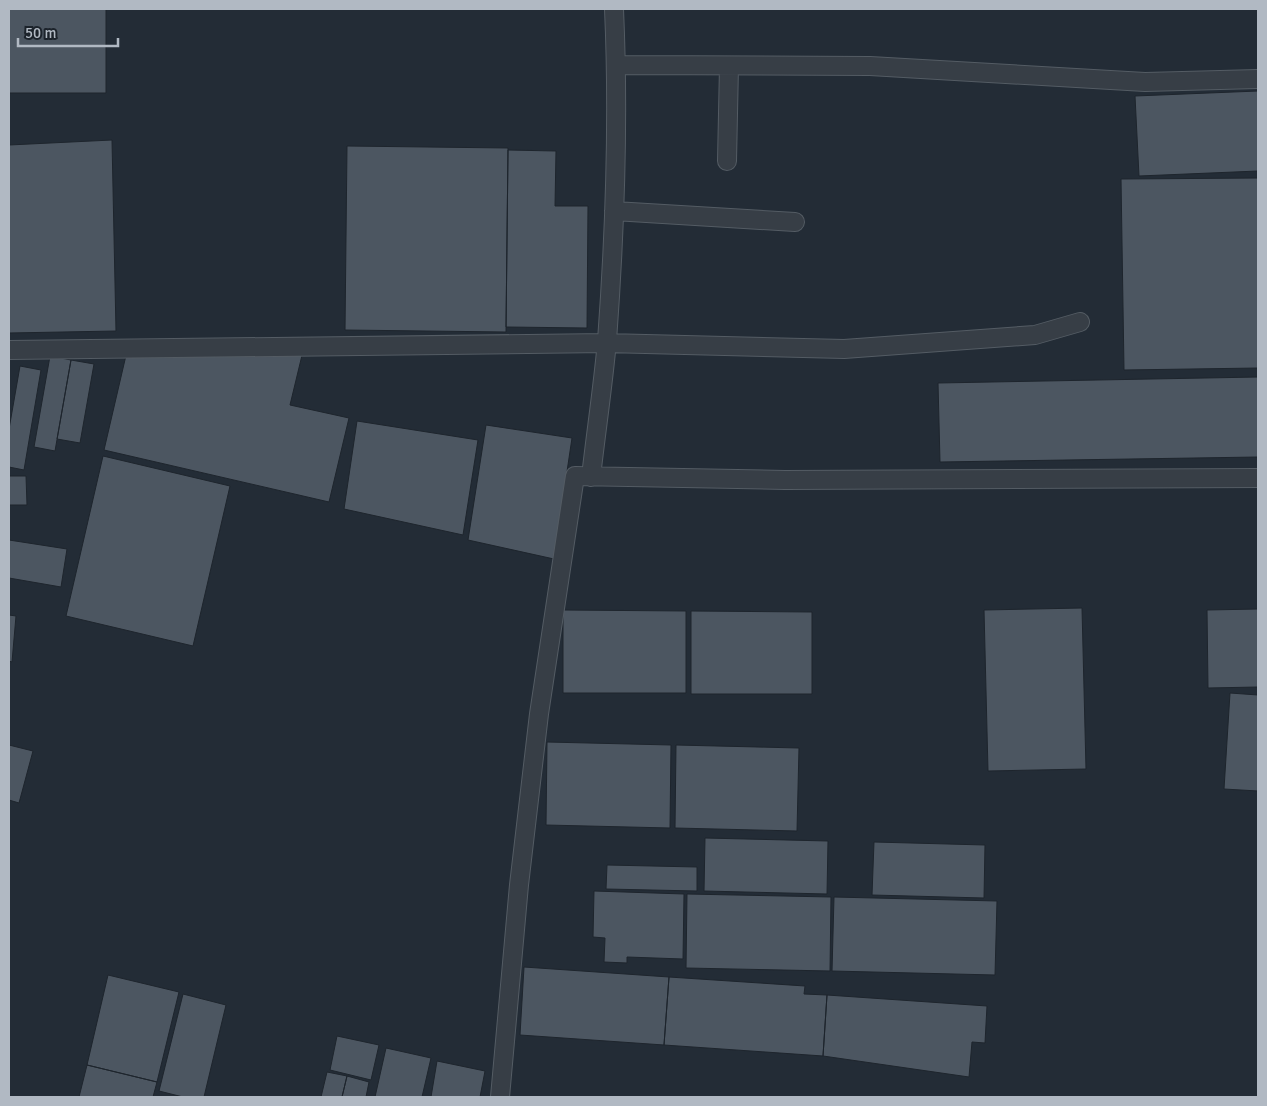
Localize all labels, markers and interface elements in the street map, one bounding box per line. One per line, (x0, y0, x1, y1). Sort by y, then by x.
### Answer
scale bar (18, 15, 118, 47)
text: 50 m (25, 24, 56, 42)

